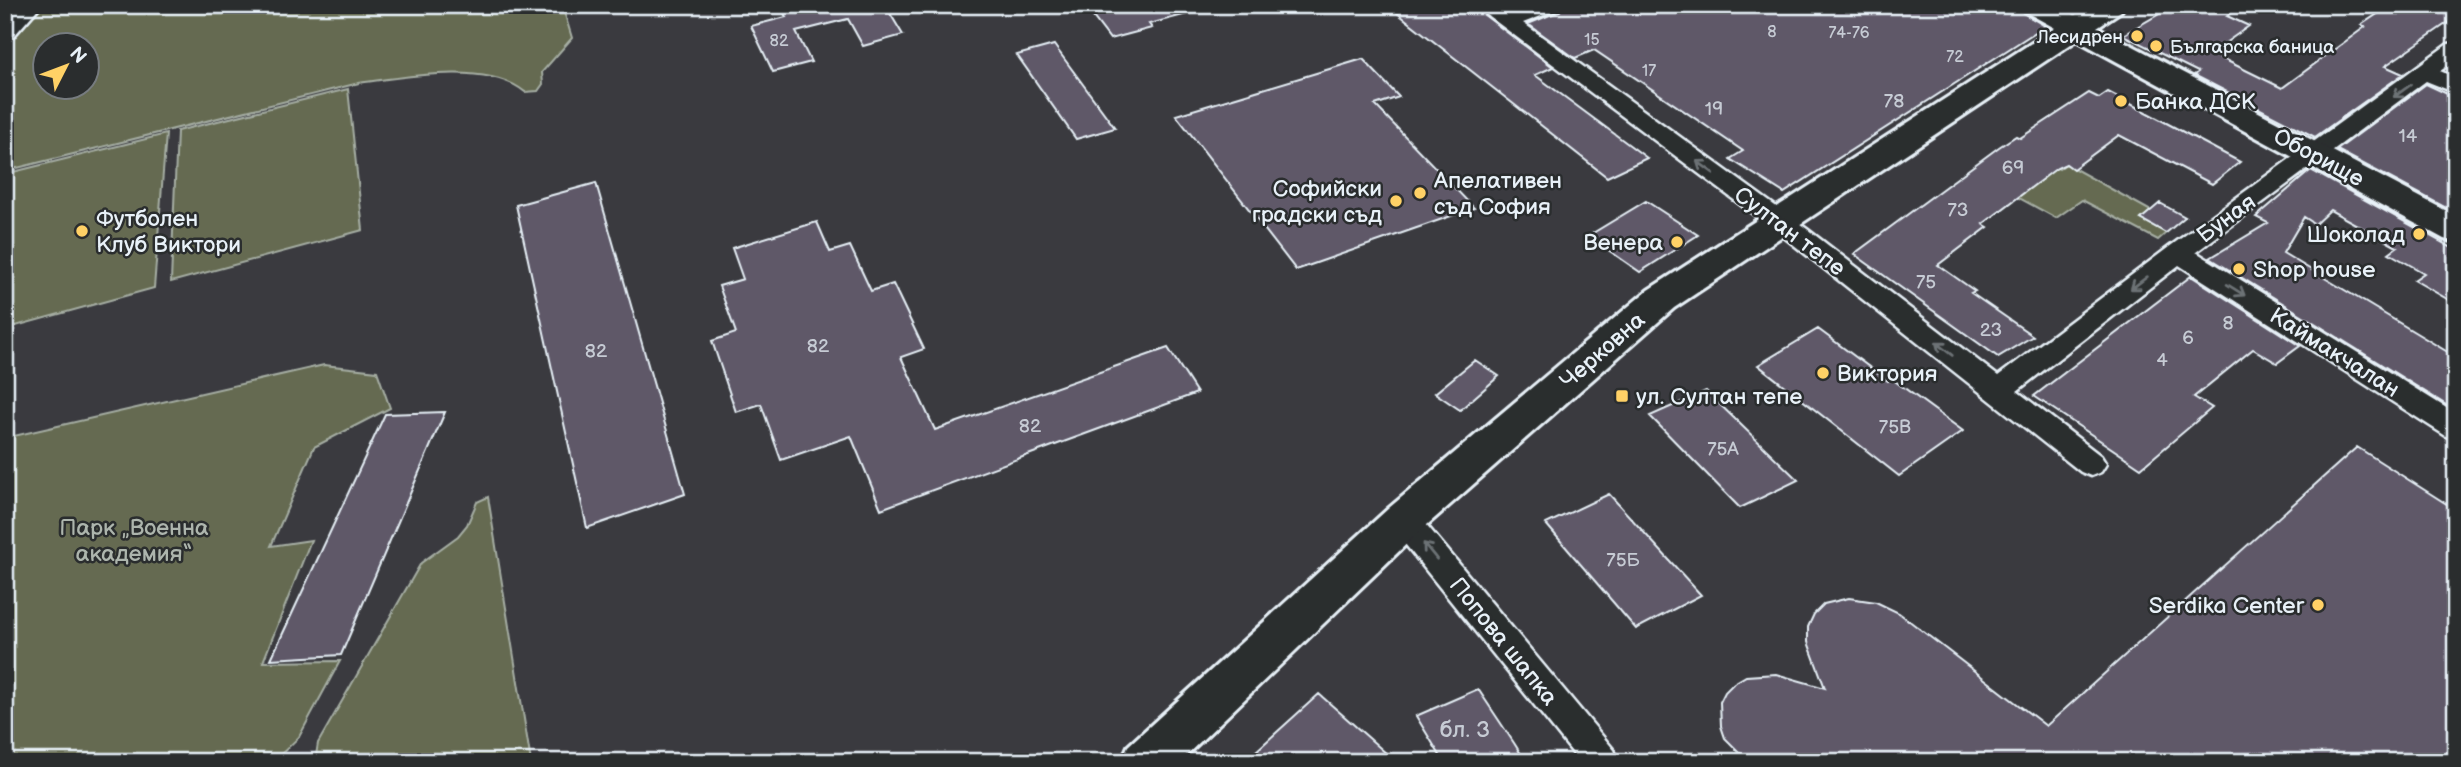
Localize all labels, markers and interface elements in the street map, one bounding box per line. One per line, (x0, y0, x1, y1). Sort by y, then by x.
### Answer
house number: 8 (1767, 23, 1777, 42)
house number: 74-76 (1828, 24, 1870, 43)
place label: Лесидрен (2036, 26, 2123, 49)
marker: Лесидрен (2129, 28, 2145, 44)
house number: 15 (1584, 31, 1600, 50)
north arrow (32, 32, 102, 102)
house number: 82 (770, 32, 789, 51)
place label: Българска баница (2170, 36, 2334, 59)
marker: Българска баница (2148, 38, 2164, 54)
text: N (64, 43, 91, 69)
house number: 72 (1946, 48, 1964, 67)
house number: 17 (1642, 62, 1656, 81)
one-way arrow (2393, 84, 2412, 98)
place label: Банка ДСК (2135, 88, 2256, 116)
house number: 78 (1884, 90, 1904, 113)
marker: Банка ДСК (2113, 93, 2129, 109)
house number: 19 (1705, 98, 1723, 121)
street label: Оборище (2268, 122, 2369, 193)
house number: 14 (2399, 125, 2418, 148)
house number: 69 (2002, 157, 2024, 180)
one-way arrow (1696, 160, 1715, 174)
place label: Апелативен съд София (1433, 167, 1562, 221)
place label: Софийски градски съд (1252, 175, 1382, 229)
street label: Султан тепе (1728, 181, 1851, 283)
marker: Апелативен съд София (1412, 185, 1428, 201)
street label: Буная (2192, 188, 2261, 250)
marker: Софийски градски съд (1388, 193, 1404, 209)
house number: 73 (1947, 199, 1969, 222)
place label: Футболен Клуб Виктори (96, 205, 241, 259)
place label: Шоколад (2306, 221, 2405, 249)
marker: Футболен Клуб Виктори (74, 223, 90, 239)
marker: Шоколад (2411, 226, 2427, 242)
place label: Венера (1583, 229, 1663, 257)
marker: Венера (1669, 234, 1685, 250)
place label: Shop house (2253, 256, 2376, 284)
marker: Shop house (2231, 261, 2247, 277)
house number: 75 (1916, 271, 1936, 294)
one-way arrow (2130, 276, 2149, 291)
one-way arrow (2225, 283, 2245, 297)
street label: Каймакчалан (2264, 302, 2405, 404)
street label: Черковна (1554, 306, 1651, 395)
house number: 8 (2222, 312, 2234, 335)
house number: 23 (1980, 319, 2002, 342)
house number: 6 (2182, 327, 2194, 350)
house number: 82 (807, 335, 830, 358)
house number: 82 (585, 340, 608, 363)
one-way arrow (1936, 341, 1954, 356)
house number: 4 (2156, 349, 2168, 372)
place label: Виктория (1837, 360, 1938, 388)
marker: Виктория (1815, 365, 1831, 381)
place label: ул. Султан тепе (1636, 383, 1802, 411)
marker: ул. Султан тепе (1614, 388, 1630, 404)
house number: 82 (1019, 415, 1042, 438)
house number: 75В (1879, 416, 1911, 439)
house number: 75А (1707, 438, 1739, 461)
park label: Парк „Военна академия“ (59, 514, 209, 568)
one-way arrow (1422, 543, 1438, 561)
house number: 75Б (1606, 549, 1641, 572)
street label: Попова шапка (1443, 572, 1564, 712)
place label: Serdika Center (2149, 592, 2305, 620)
marker: Serdika Center (2310, 597, 2326, 613)
house number: бл. 3 (1440, 716, 1490, 744)

